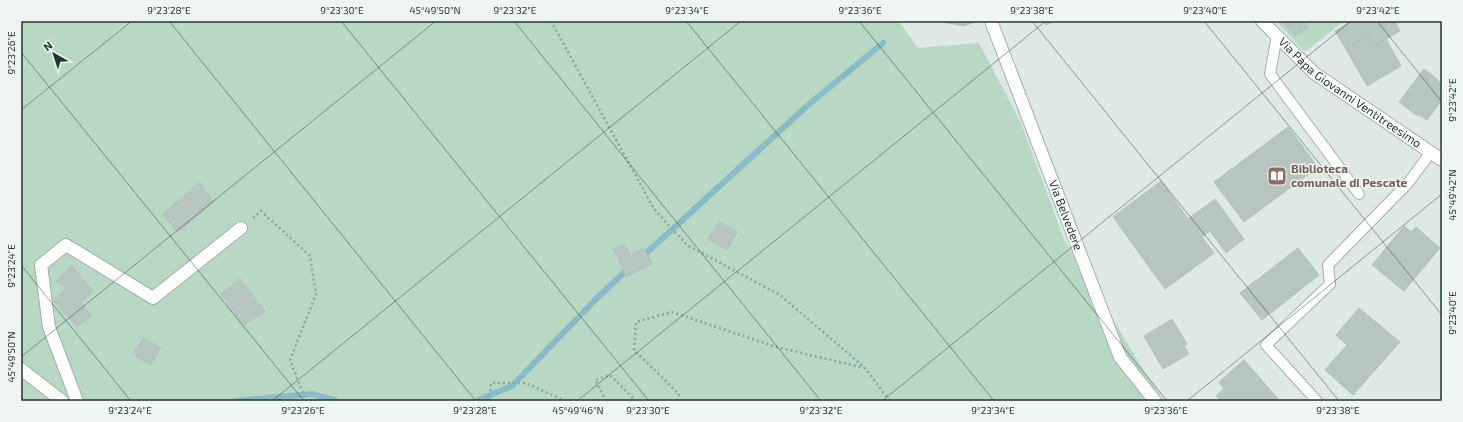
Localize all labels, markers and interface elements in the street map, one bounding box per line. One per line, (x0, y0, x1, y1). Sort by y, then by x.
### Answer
text: 9°23'28"E (147, 4, 191, 16)
text: 9°23'30"E (320, 4, 364, 16)
text: 45°49'50"N (409, 4, 461, 16)
text: 9°23'32"E (494, 4, 537, 16)
text: 9°23'34"E (665, 4, 709, 16)
text: 9°23'36"E (838, 4, 882, 16)
text: 9°23'38"E (1010, 4, 1054, 16)
text: 9°23'40"E (1183, 4, 1227, 16)
text: 9°23'42"E (1356, 4, 1400, 16)
text: 9°23'26"E (5, 31, 17, 75)
north arrow (34, 34, 74, 74)
street label: Via Papa Giovanni Ventitreesimo (1276, 34, 1425, 150)
text: N (40, 38, 55, 53)
text: 9°23'42"E (1446, 78, 1458, 122)
place label: Biblioteca comunale di Pescate (1291, 161, 1408, 189)
library icon: Biblioteca comunale di Pescate (1266, 165, 1288, 187)
text: 45°49'42"N (1446, 169, 1458, 221)
street label: Via Belvedere (1047, 178, 1086, 252)
text: 9°23'24"E (5, 244, 17, 288)
text: 9°23'40"E (1446, 291, 1458, 335)
text: 45°49'50"N (5, 331, 17, 383)
text: 9°23'24"E (108, 404, 152, 416)
text: 9°23'26"E (281, 404, 325, 416)
text: 9°23'28"E (453, 404, 497, 416)
text: 45°49'46"N (552, 404, 604, 416)
text: 9°23'30"E (626, 404, 670, 416)
text: 9°23'32"E (800, 404, 843, 416)
text: 9°23'34"E (971, 404, 1015, 416)
text: 9°23'36"E (1144, 404, 1188, 416)
text: 9°23'38"E (1316, 404, 1360, 416)

